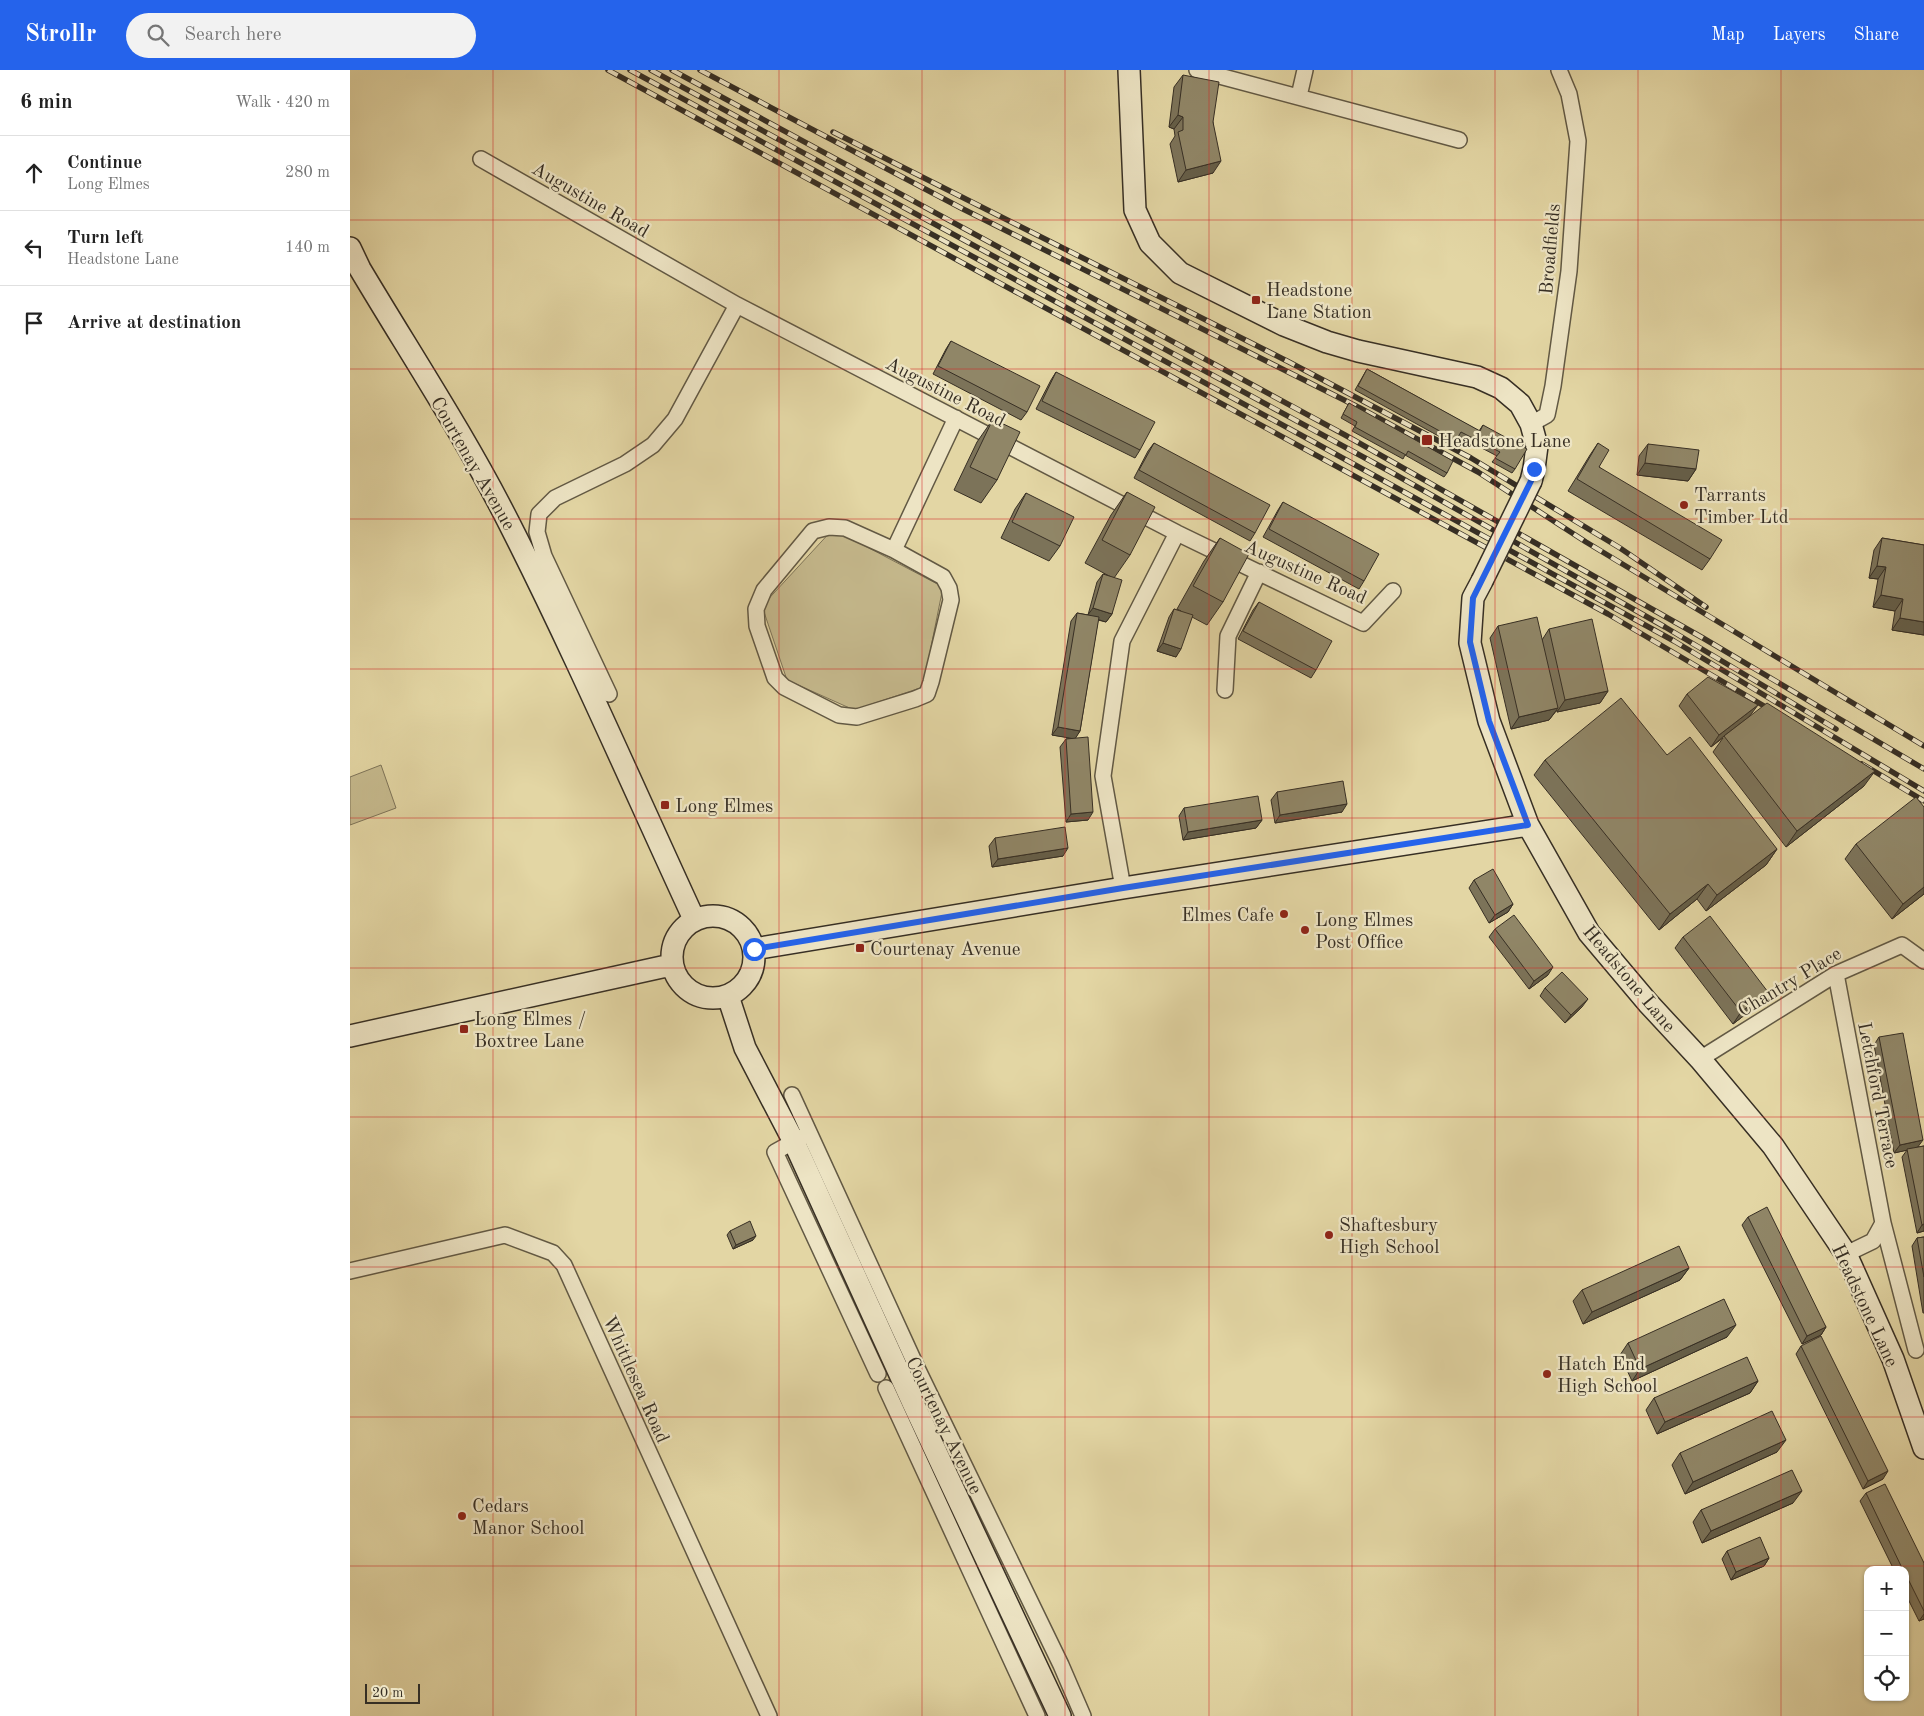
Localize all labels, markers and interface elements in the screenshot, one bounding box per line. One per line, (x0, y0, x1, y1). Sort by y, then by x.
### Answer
search box (126, 13, 476, 58)
icon: search (144, 21, 172, 49)
text: Strollr (25, 23, 96, 47)
text: Search here (184, 26, 282, 45)
text: Map (1711, 26, 1745, 44)
text: Layers (1773, 26, 1825, 44)
text: Share (1853, 26, 1899, 44)
text: 6 min (20, 92, 73, 113)
text: Walk · 420 m (235, 95, 330, 111)
text: Continue (67, 154, 142, 173)
icon: ahead (20, 159, 48, 187)
street label: Augustine Road (528, 160, 652, 242)
text: 280 m (285, 165, 330, 181)
text: Long Elmes (67, 177, 150, 193)
street label: Broadfields (1538, 203, 1565, 296)
text: Turn left (67, 229, 144, 248)
icon: left (20, 234, 48, 262)
text: 140 m (285, 240, 330, 256)
text: Headstone Lane (67, 252, 179, 268)
place label: Headstone Lane Station (1266, 282, 1372, 323)
marker: Headstone Lane Station (1250, 294, 1262, 306)
icon: arrive (20, 309, 48, 337)
text: Arrive at destination (67, 314, 241, 333)
street label: Augustine Road (882, 355, 1008, 432)
street label: Courtenay Avenue (426, 394, 518, 534)
marker: Headstone Lane (1420, 433, 1434, 447)
place label: Headstone Lane (1438, 433, 1571, 452)
route end (1523, 458, 1546, 481)
place label: Tarrants Timber Ltd (1694, 487, 1789, 528)
marker: Tarrants Timber Ltd (1678, 499, 1690, 511)
street label: Augustine Road (1241, 538, 1369, 609)
place label: Long Elmes (675, 798, 773, 817)
marker: Long Elmes (659, 799, 671, 811)
place label: Elmes Cafe (1181, 907, 1274, 926)
marker: Elmes Cafe (1278, 908, 1290, 920)
place label: Long Elmes Post Office (1315, 912, 1413, 953)
street label: Headstone Lane (1578, 923, 1678, 1037)
marker: Long Elmes Post Office (1299, 924, 1311, 936)
route start (743, 938, 766, 961)
place label: Courtenay Avenue (870, 941, 1021, 960)
marker: Courtenay Avenue (854, 942, 866, 954)
street label: Chantry Place (1735, 945, 1845, 1021)
place label: Long Elmes / Boxtree Lane (474, 1011, 586, 1052)
street label: Letchford Terrace (1853, 1021, 1900, 1170)
marker: Long Elmes / Boxtree Lane (458, 1023, 470, 1035)
place label: Shaftesbury High School (1339, 1217, 1439, 1258)
marker: Shaftesbury High School (1323, 1229, 1335, 1241)
street label: Headstone Lane (1827, 1242, 1900, 1370)
street label: Whittlesea Road (598, 1314, 671, 1447)
street label: Courtenay Avenue (901, 1354, 984, 1498)
place label: Hatch End High School (1557, 1356, 1657, 1397)
marker: Hatch End High School (1541, 1368, 1553, 1380)
place label: Cedars Manor School (472, 1498, 584, 1539)
marker: Cedars Manor School (456, 1510, 468, 1522)
map controls (1864, 1566, 1909, 1701)
button: + (1864, 1566, 1909, 1611)
button: − (1864, 1611, 1909, 1656)
button: locate (1864, 1656, 1909, 1701)
scale bar (365, 1681, 420, 1704)
text: 20 m (372, 1686, 403, 1700)

